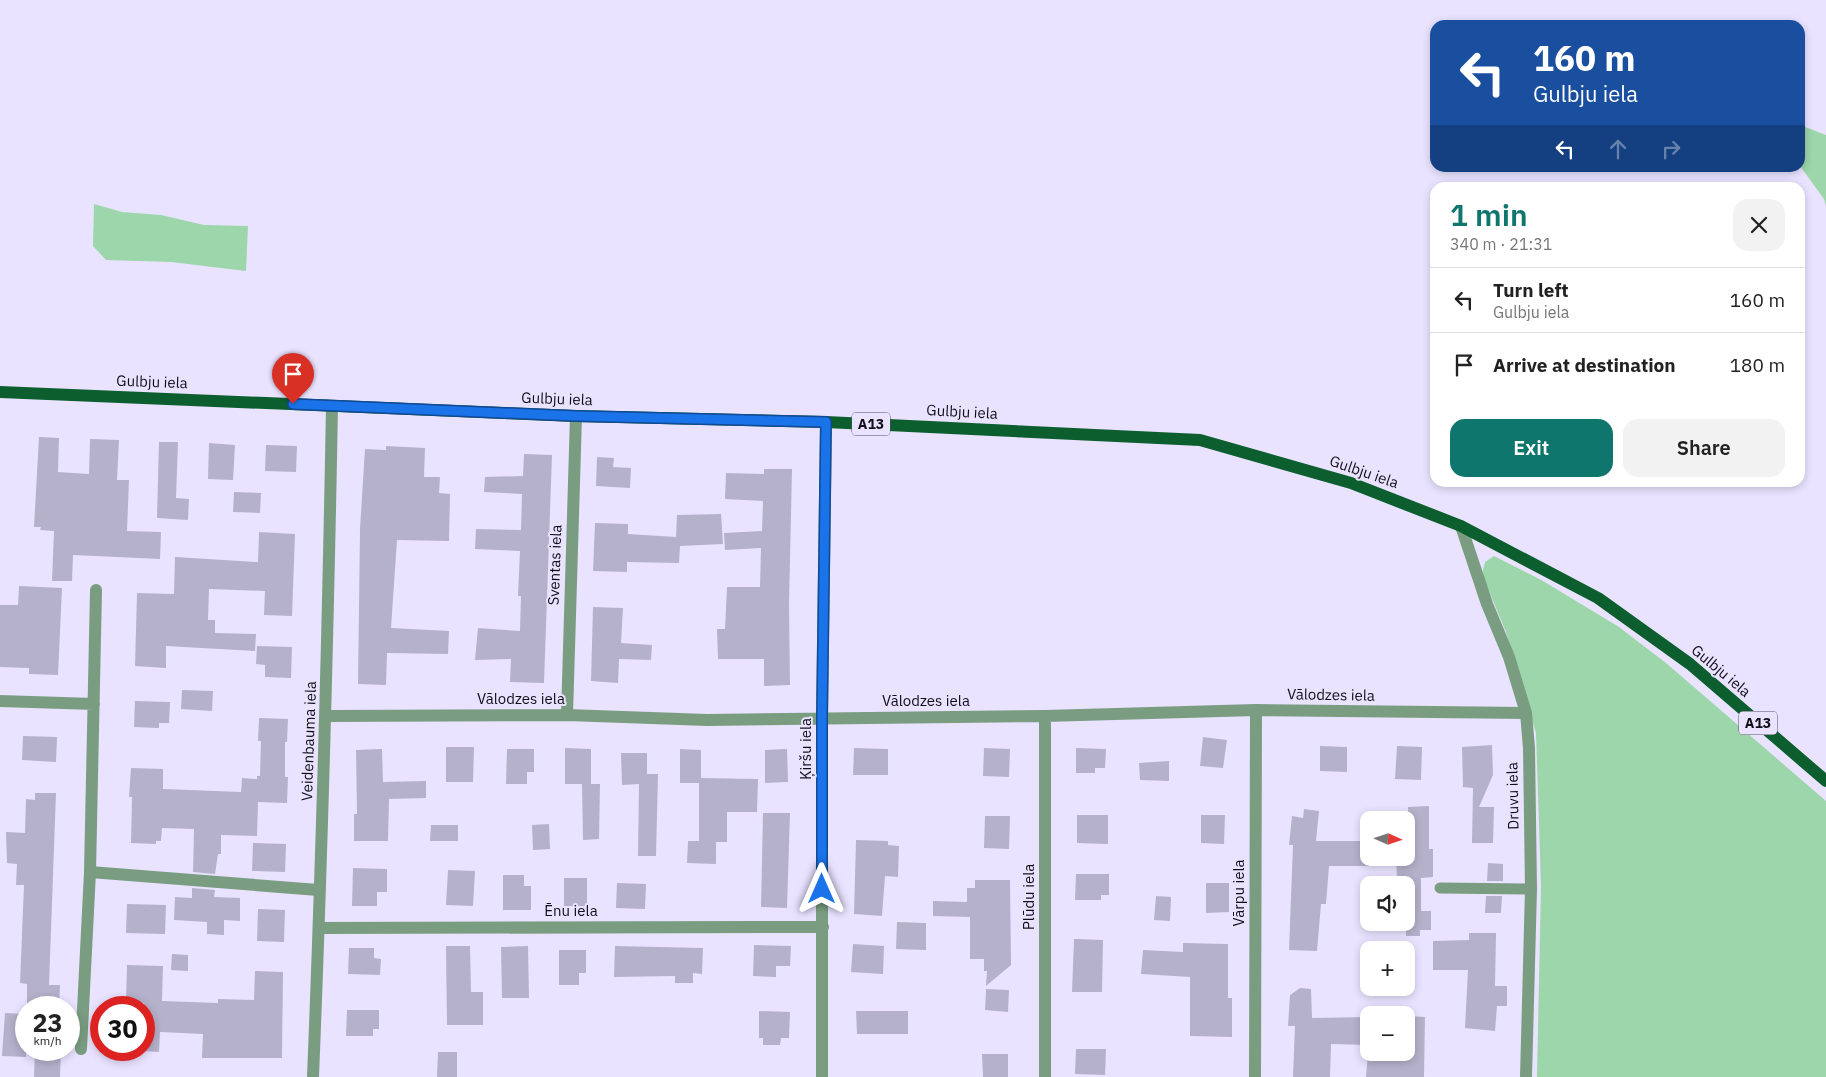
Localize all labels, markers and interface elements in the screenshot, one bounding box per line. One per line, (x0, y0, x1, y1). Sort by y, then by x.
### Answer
text: 160 m (1533, 35, 1636, 81)
icon: left (1450, 40, 1515, 105)
text: Gulbju iela (1533, 79, 1638, 108)
icon: left (1551, 135, 1579, 163)
icon: ahead (1604, 135, 1632, 163)
icon: right (1657, 135, 1685, 163)
text: 1 min (1450, 195, 1528, 234)
button: close (1733, 199, 1785, 251)
text: 340 m · 21:31 (1450, 234, 1552, 254)
text: Turn left (1493, 278, 1569, 302)
icon: left (1450, 286, 1478, 314)
text: 160 m (1730, 288, 1785, 312)
text: Gulbju iela (1493, 302, 1569, 322)
icon: arrive (1450, 351, 1478, 379)
pin (272, 353, 314, 404)
text: Arrive at destination (1493, 353, 1676, 377)
text: 180 m (1730, 353, 1785, 377)
icon: arrive (279, 360, 307, 388)
street label: Gulbju iela (116, 371, 188, 392)
street label: Gulbju iela (521, 388, 593, 409)
street label: Gulbju iela (926, 400, 998, 423)
road number: A13 (852, 412, 890, 436)
button: Exit (1450, 419, 1613, 477)
button: Share (1623, 419, 1785, 477)
street label: Gulbju iela (1327, 451, 1401, 492)
street label: Sventas iela (544, 524, 565, 606)
street label: Gulbju iela (1688, 640, 1755, 701)
street label: Veidenbauma iela (297, 681, 320, 801)
street label: Vālodzes iela (1287, 684, 1375, 705)
street label: Vālodzes iela (477, 689, 565, 708)
street label: Vālodzes iela (882, 691, 970, 710)
road number: A13 (1739, 711, 1777, 734)
street label: Ķiršu iela (796, 718, 815, 780)
street label: Druvu iela (1502, 762, 1523, 830)
north arrow (1360, 811, 1415, 866)
map controls (1360, 811, 1415, 1061)
street label: Vārpu iela (1229, 859, 1248, 927)
position arrow (795, 862, 847, 914)
street label: Plūdu iela (1019, 864, 1038, 930)
button: sound (1360, 876, 1415, 931)
street label: Ēnu iela (544, 901, 598, 920)
button: + (1360, 941, 1415, 996)
speed limit sign: 30 (90, 996, 155, 1061)
text: 23 (32, 1006, 63, 1039)
button: − (1360, 1006, 1415, 1061)
text: km/h (33, 1033, 62, 1048)

